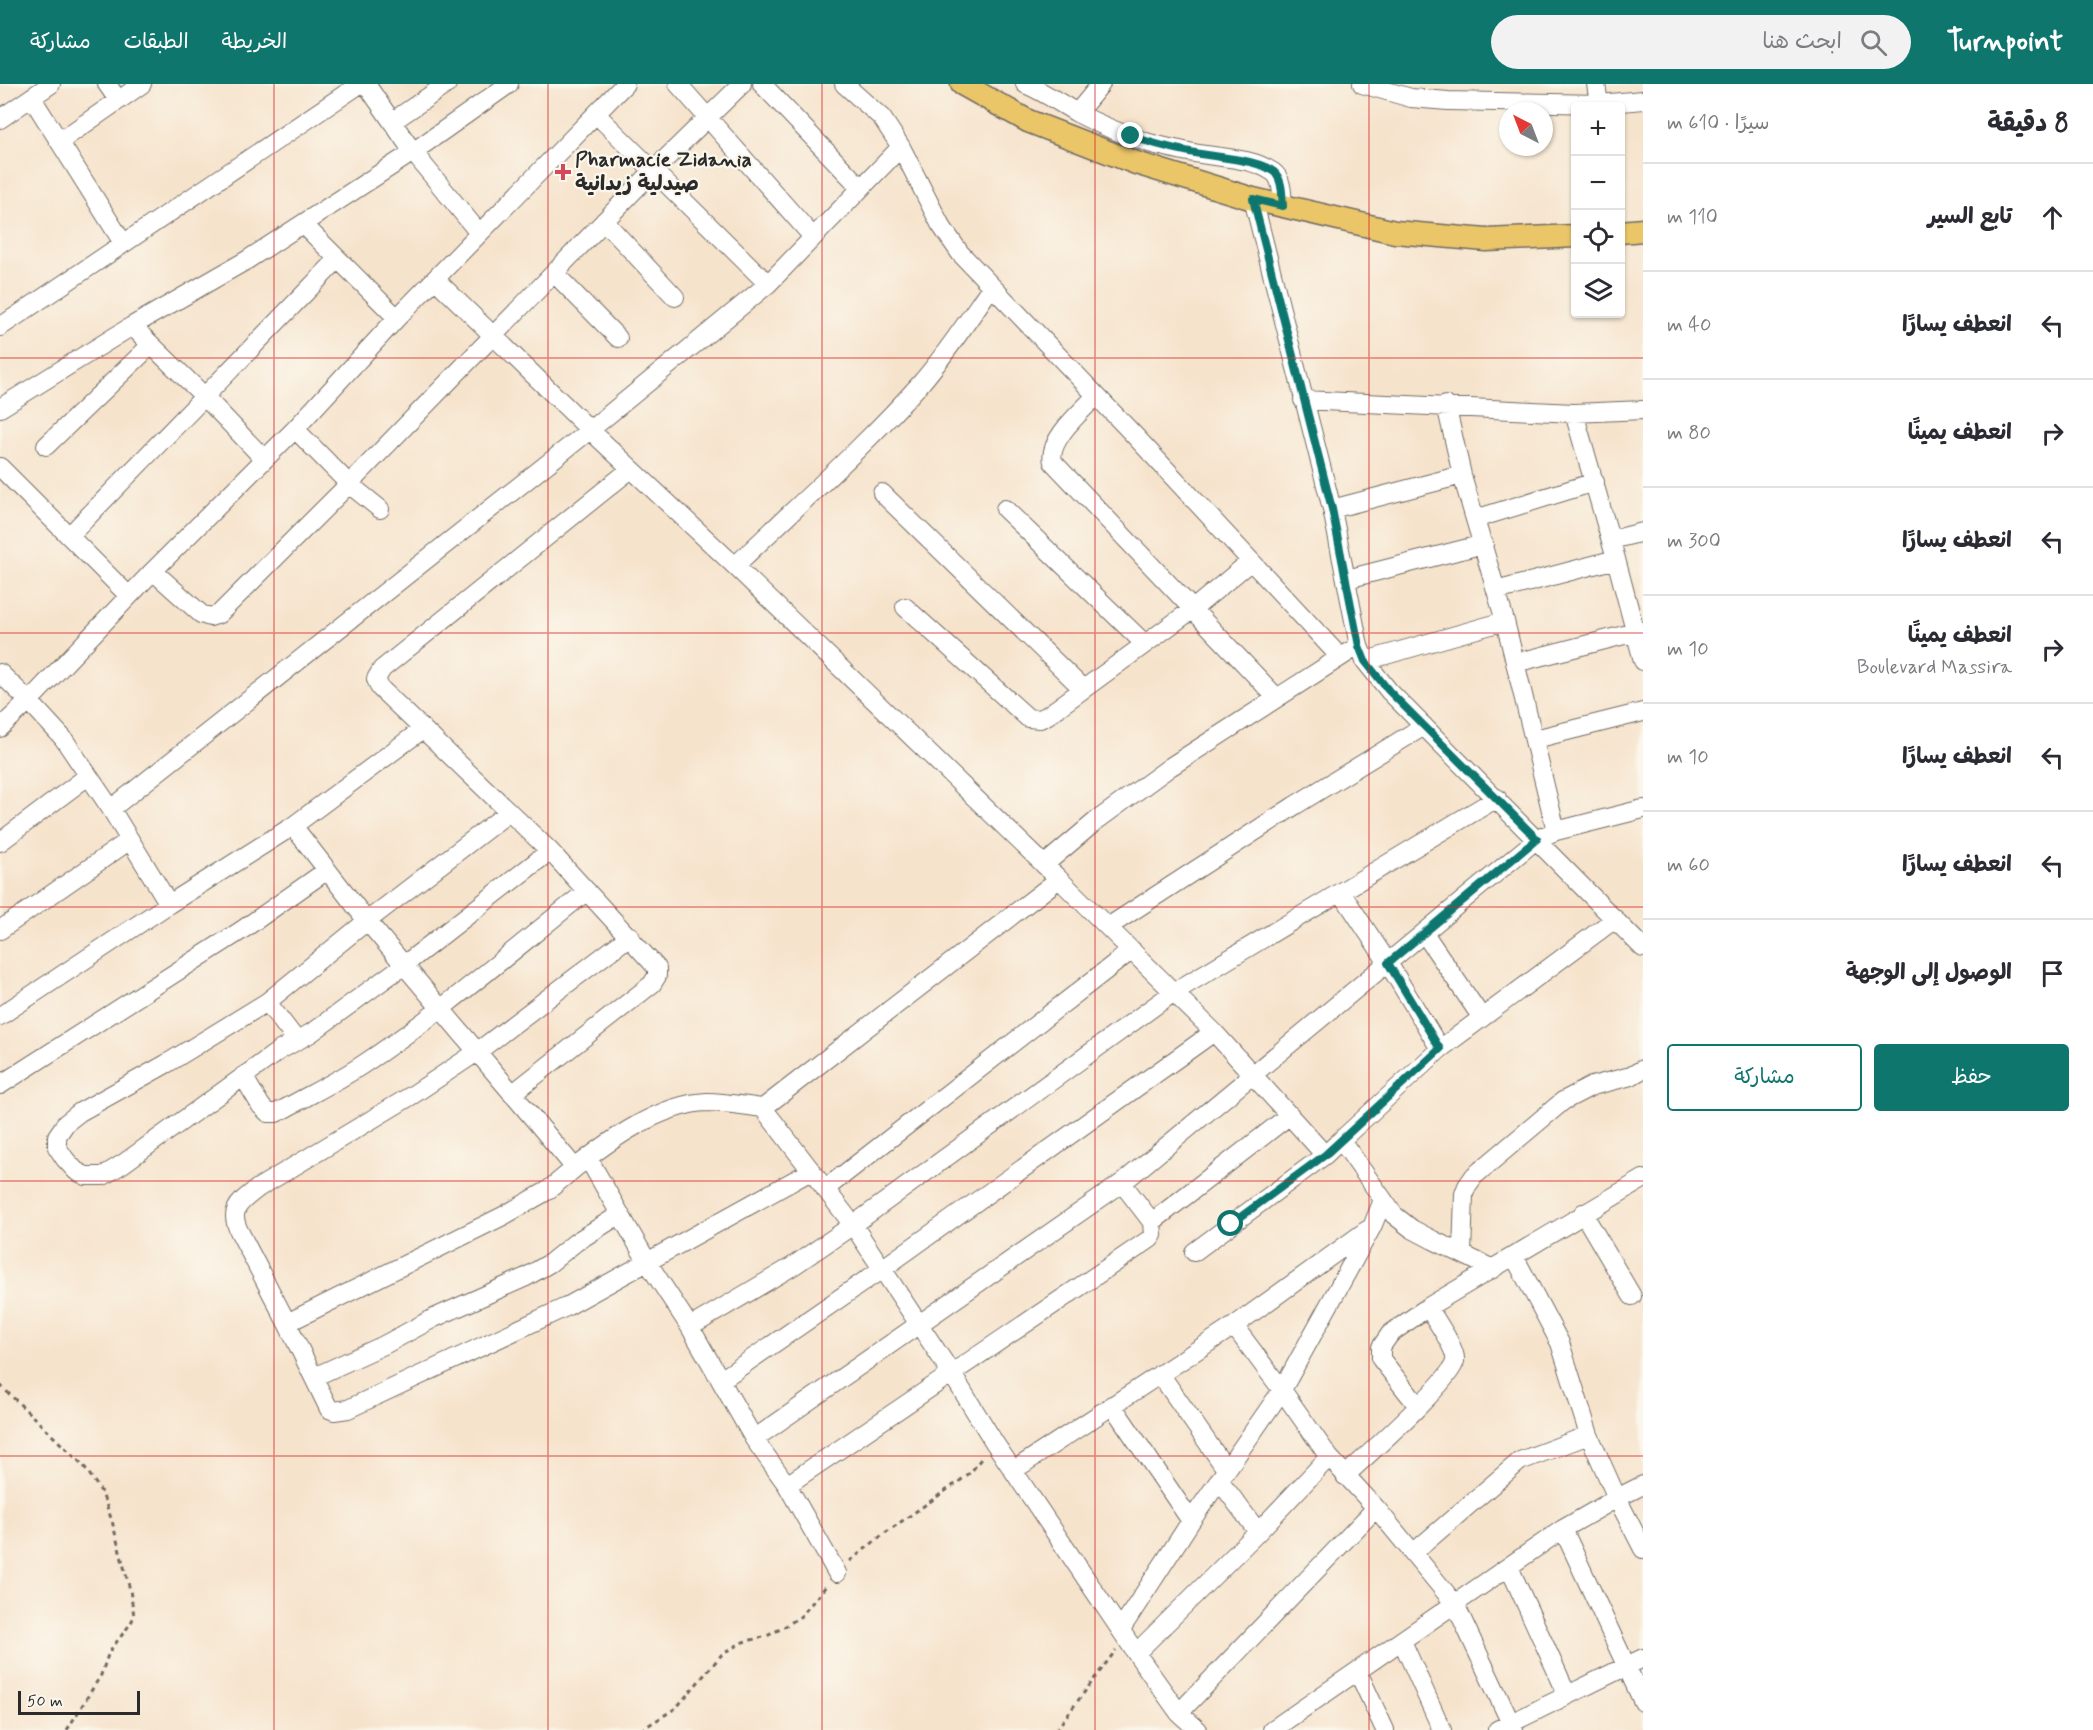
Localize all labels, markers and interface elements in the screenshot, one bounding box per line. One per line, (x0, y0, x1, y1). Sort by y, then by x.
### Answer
search box (1491, 15, 1911, 69)
text: Turnpoint (1947, 24, 2063, 61)
icon: search (1857, 26, 1890, 59)
text: مشاركة (30, 28, 91, 56)
text: الطبقات (124, 28, 189, 56)
text: الخريطة (222, 28, 287, 56)
text: ابحث هنا (1762, 28, 1842, 56)
north arrow (1499, 102, 1553, 156)
map controls (1571, 102, 1625, 318)
button: + (1571, 102, 1625, 156)
text: 8 دقيقة (1987, 107, 2069, 141)
text: سيرًا · 610 m (1667, 110, 1769, 137)
route end (1117, 122, 1143, 148)
place label: Pharmacie Zidania صيدلية زيدانية (575, 146, 752, 198)
button: − (1571, 156, 1625, 210)
marker: Pharmacie Zidania صيدلية زيدانية (556, 165, 570, 179)
icon: ahead (2036, 201, 2069, 234)
text: تابع السير (1928, 203, 2012, 231)
text: 110 m (1667, 204, 1718, 231)
button: locate (1571, 210, 1625, 264)
button: layers (1571, 264, 1625, 318)
icon: left (2036, 309, 2069, 342)
text: انعطف يسارًا (1902, 311, 2012, 339)
text: 40 m (1667, 312, 1711, 339)
icon: right (2036, 417, 2069, 450)
text: انعطف يمينًا (1908, 419, 2012, 447)
text: 80 m (1667, 420, 1711, 447)
icon: left (2036, 525, 2069, 558)
text: انعطف يسارًا (1902, 527, 2012, 555)
text: 300 m (1667, 528, 1721, 555)
text: انعطف يمينًا (1908, 622, 2012, 650)
icon: right (2036, 633, 2069, 666)
text: 10 m (1667, 636, 1709, 663)
text: Boulevard Massira (1857, 654, 2012, 681)
icon: left (2036, 741, 2069, 774)
text: انعطف يسارًا (1902, 743, 2012, 771)
text: 10 m (1667, 744, 1709, 771)
icon: left (2036, 849, 2069, 882)
text: انعطف يسارًا (1902, 851, 2012, 879)
text: 60 m (1667, 852, 1710, 879)
icon: arrive (2036, 957, 2069, 990)
text: الوصول إلى الوجهة (1845, 959, 2012, 987)
button: مشاركة (1667, 1044, 1862, 1111)
button: حفظ (1874, 1044, 2069, 1111)
route start (1217, 1210, 1243, 1236)
scale bar (18, 1688, 140, 1716)
text: 50 m (27, 1691, 63, 1712)

